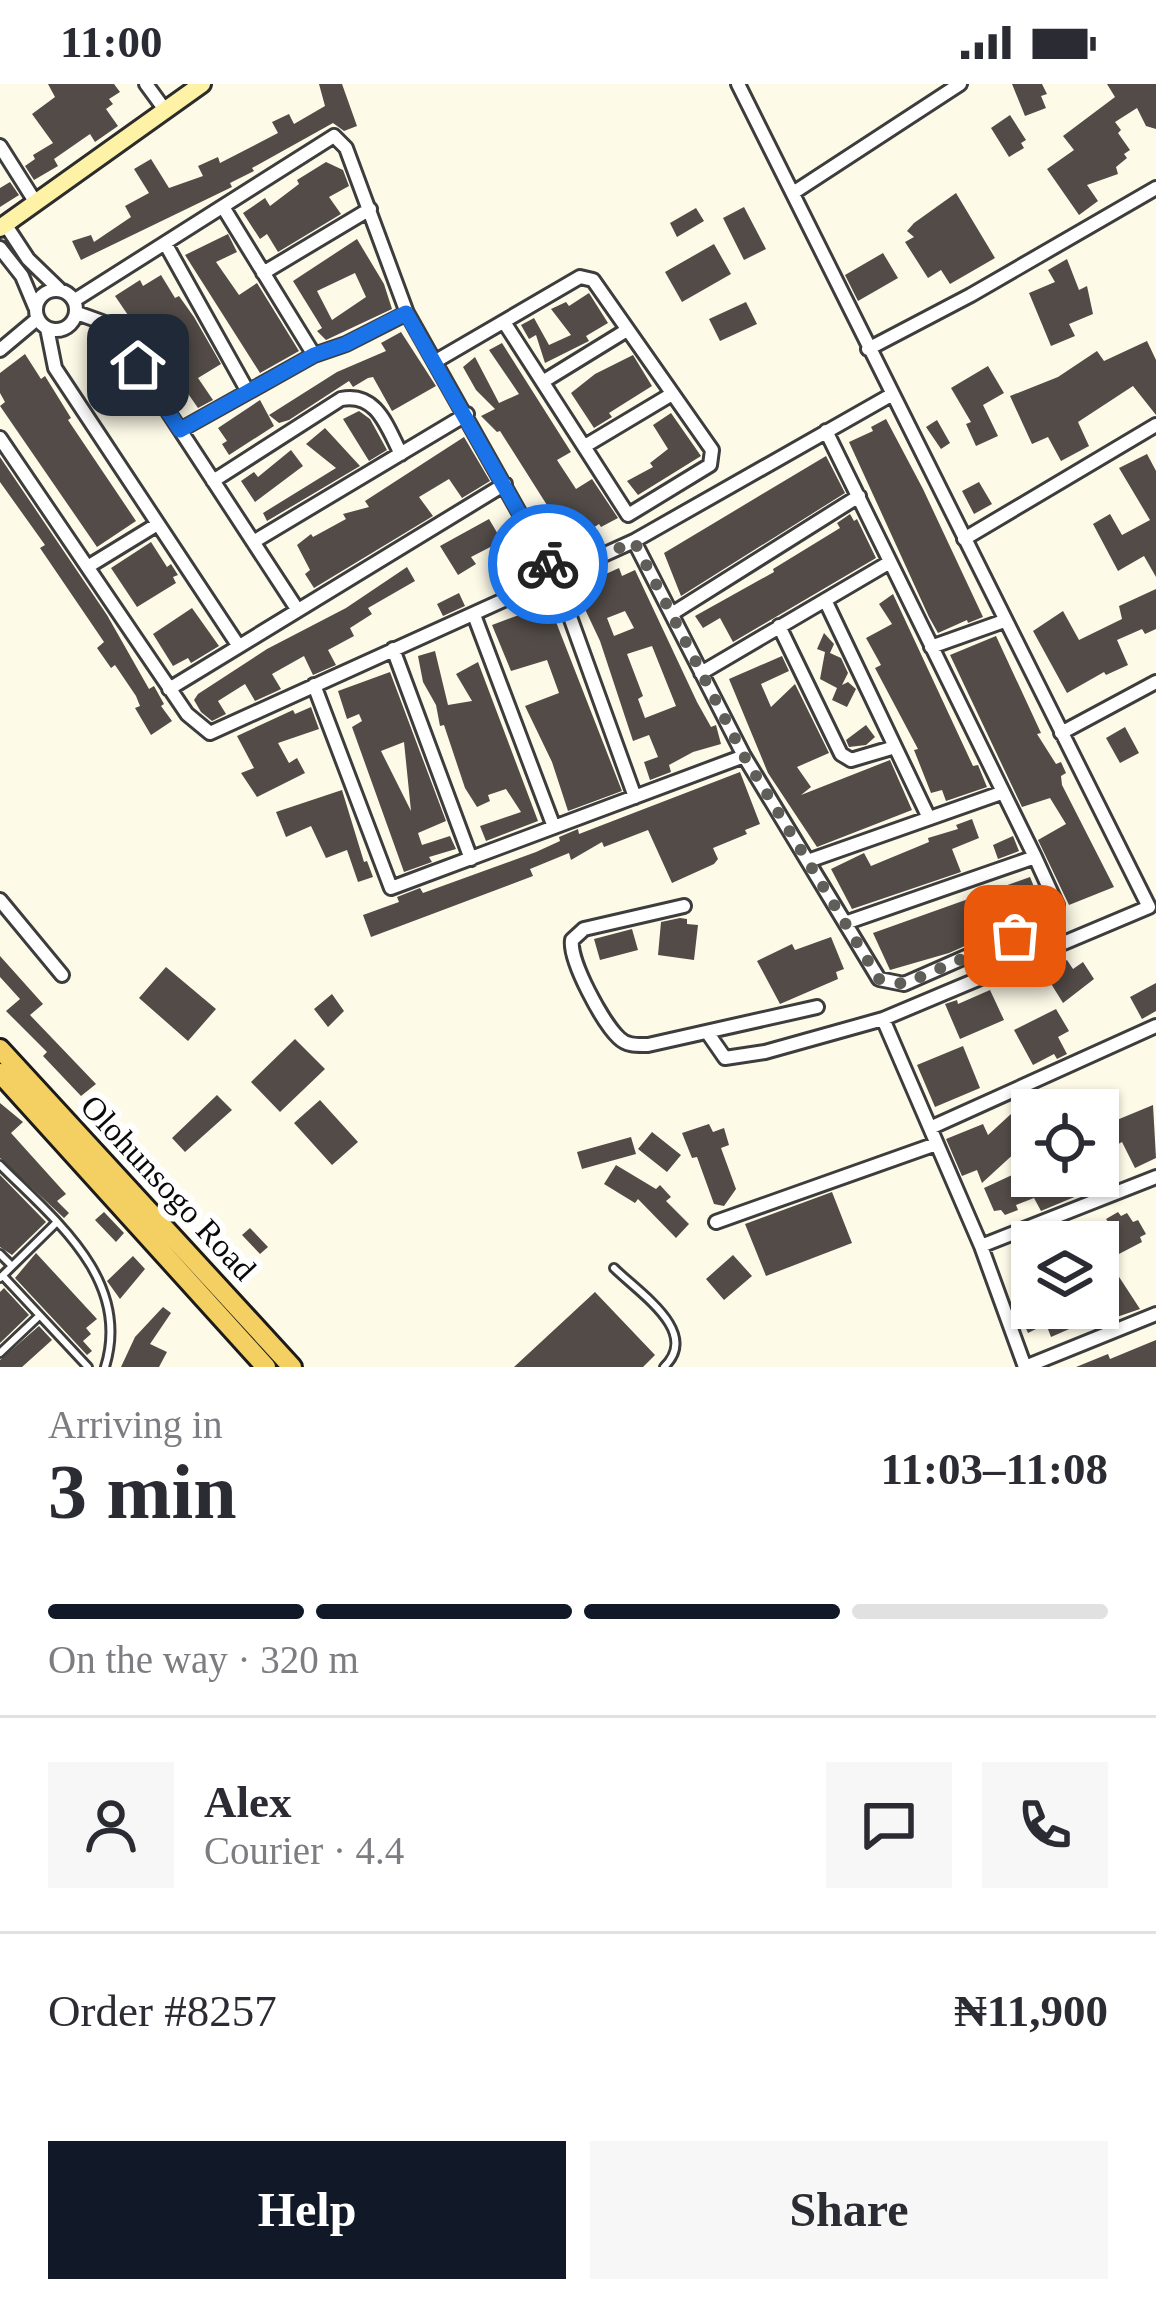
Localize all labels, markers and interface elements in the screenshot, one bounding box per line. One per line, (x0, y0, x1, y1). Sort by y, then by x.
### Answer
text: 11:00 (60, 17, 163, 67)
pin (87, 314, 189, 416)
icon: home (105, 332, 171, 398)
courier (488, 504, 608, 624)
icon: bike (515, 531, 581, 597)
pin (964, 885, 1066, 987)
icon: bag (982, 903, 1048, 969)
street label: Olohunsogo Road (74, 1088, 263, 1288)
map controls (1011, 1089, 1119, 1329)
button: locate (1011, 1089, 1119, 1197)
button: layers (1011, 1221, 1119, 1329)
text: Arriving in (48, 1403, 222, 1446)
text: 11:03–11:08 (880, 1444, 1108, 1494)
text: 3 min (48, 1448, 237, 1535)
text: On the way · 320 m (48, 1638, 359, 1681)
button: person (48, 1762, 174, 1888)
button: chat (826, 1762, 952, 1888)
button: phone (982, 1762, 1108, 1888)
text: Alex (204, 1777, 291, 1827)
text: Courier · 4.4 (204, 1829, 404, 1872)
text: Order #8257 (48, 1986, 277, 2036)
text: ₦11,900 (954, 1986, 1108, 2036)
button: Help (48, 2141, 566, 2279)
button: Share (590, 2141, 1108, 2279)

